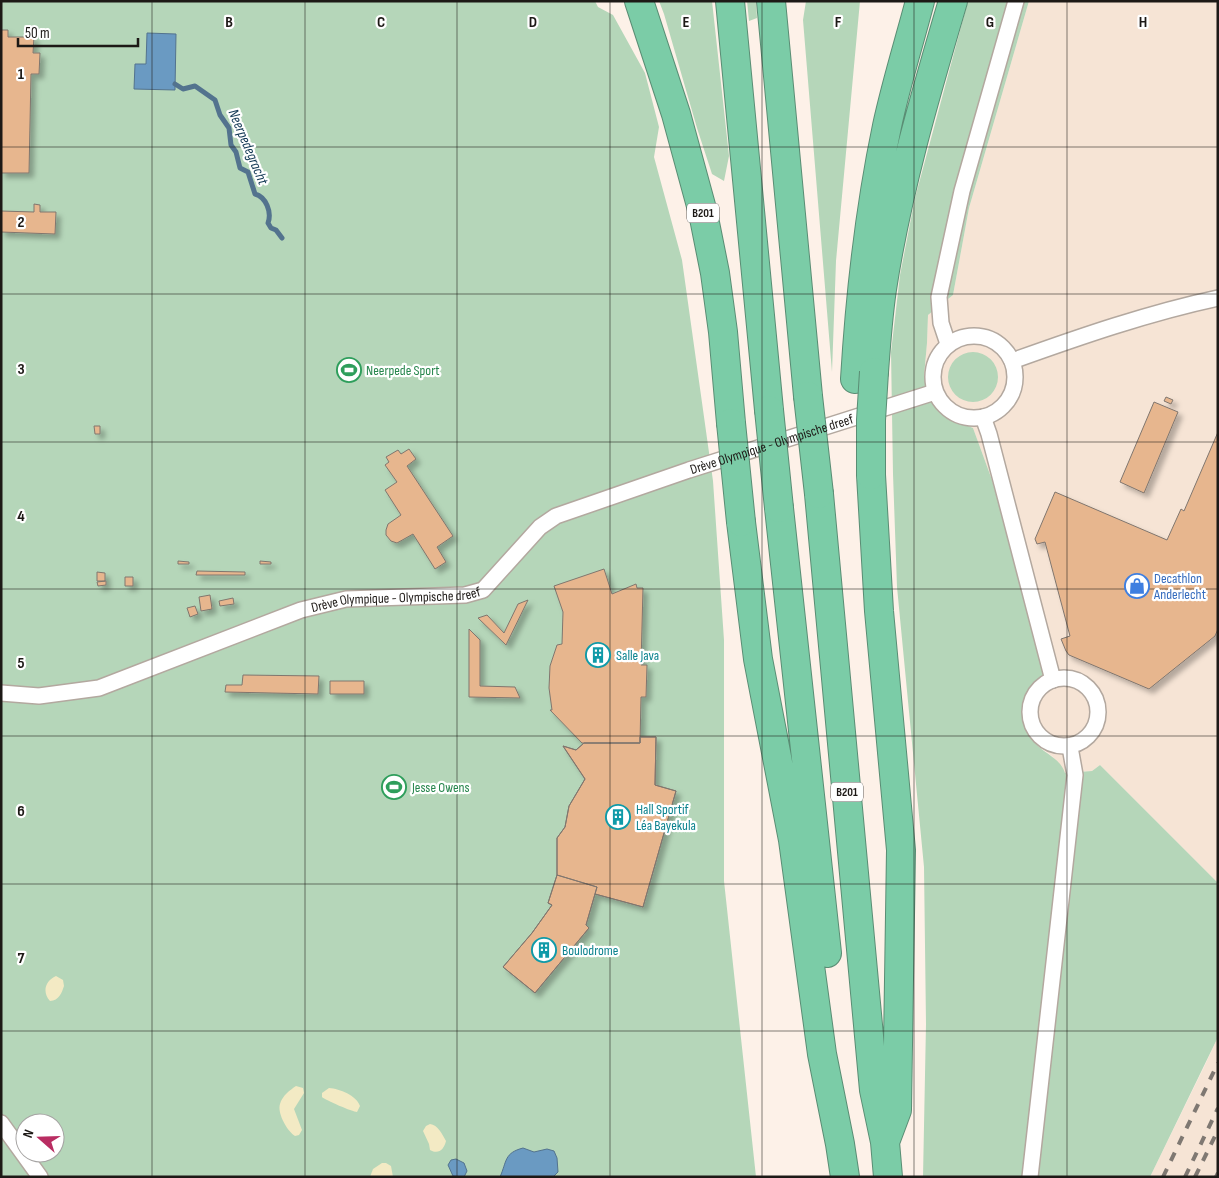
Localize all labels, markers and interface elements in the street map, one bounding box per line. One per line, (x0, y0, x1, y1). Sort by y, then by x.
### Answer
text: B (225, 13, 233, 32)
text: C (377, 13, 385, 32)
text: D (529, 13, 537, 32)
text: E (683, 13, 690, 32)
text: F (835, 13, 842, 32)
text: G (986, 13, 994, 32)
text: H (1139, 13, 1147, 32)
scale bar (18, 15, 138, 47)
text: 50 m (25, 24, 50, 43)
text: 1 (18, 65, 25, 84)
water label: Neerpedegracht (224, 106, 273, 188)
road number: B201 (687, 204, 719, 222)
text: 2 (17, 213, 25, 232)
sports icon: Neerpede Sport (336, 357, 362, 383)
text: 3 (17, 360, 25, 379)
place label: Neerpede Sport (366, 362, 440, 379)
street label: Drève Olympique - Olympische dreef (688, 410, 856, 478)
text: 4 (17, 507, 25, 526)
place label: Decathlon Anderlecht (1153, 570, 1206, 603)
shop icon: Decathlon Anderlecht (1124, 573, 1150, 599)
street label: Drève Olympique - Olympische dreef (309, 582, 483, 616)
building icon: Salle Java (585, 642, 611, 668)
place label: Salle Java (616, 647, 659, 664)
text: 5 (17, 654, 25, 673)
sports icon: Jesse Owens (381, 774, 407, 800)
place label: Jesse Owens (411, 779, 470, 796)
road number: B201 (831, 782, 863, 802)
place label: Hall Sportif Léa Bayekula (636, 801, 696, 834)
text: 6 (17, 802, 25, 821)
building icon: Hall Sportif Léa Bayekula (605, 804, 631, 830)
building icon: Boulodrome (531, 937, 557, 963)
place label: Boulodrome (562, 942, 618, 959)
text: 7 (18, 949, 25, 968)
north arrow (15, 1113, 65, 1163)
text: N (19, 1127, 38, 1140)

